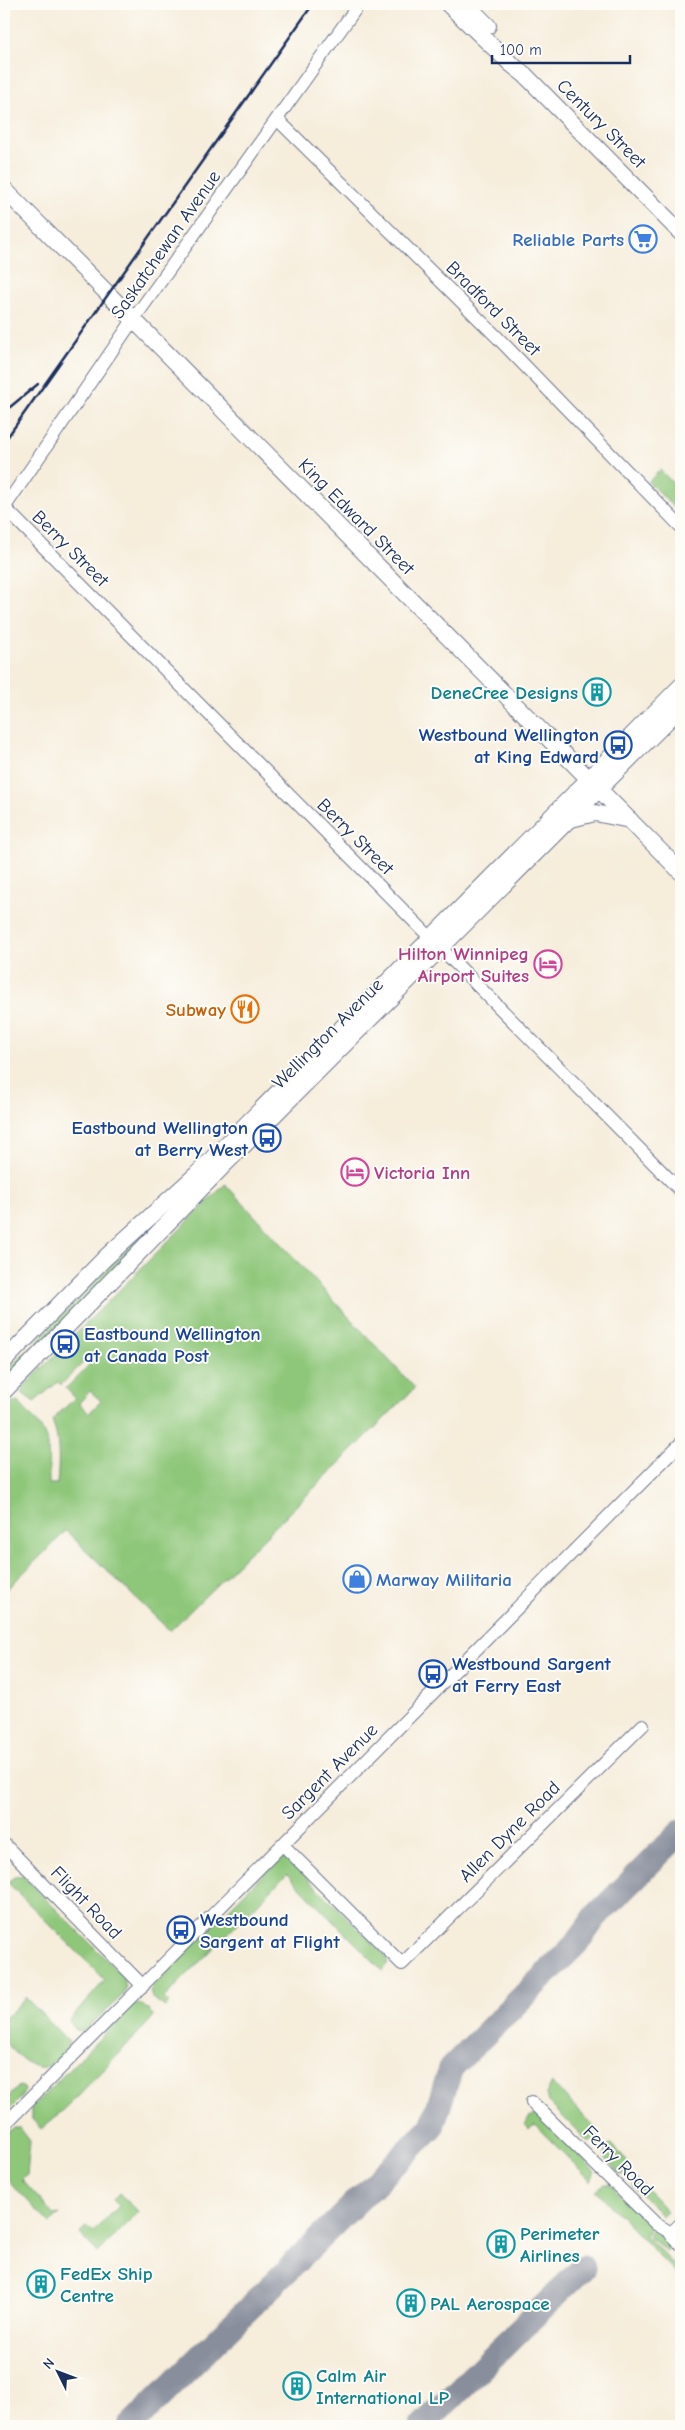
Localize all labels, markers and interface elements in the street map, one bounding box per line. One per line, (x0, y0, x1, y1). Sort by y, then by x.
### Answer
scale bar (492, 32, 630, 64)
text: 100 m (500, 41, 542, 59)
street label: Century Street (552, 75, 651, 173)
street label: Saskatchewan Avenue (106, 166, 225, 323)
supermarket icon: Reliable Parts (628, 224, 658, 254)
place label: Reliable Parts (512, 229, 624, 251)
street label: Bradford Street (441, 257, 546, 361)
street label: King Edward Street (294, 454, 419, 580)
street label: Berry Street (28, 506, 113, 592)
building icon: DeneCree Designs (582, 677, 612, 707)
place label: DeneCree Designs (431, 682, 578, 704)
place label: Westbound Wellington at King Edward (419, 724, 599, 768)
bus stop icon: Westbound Wellington at King Edward (603, 730, 633, 760)
street label: Berry Street (313, 794, 398, 880)
place label: Hilton Winnipeg Airport Suites (398, 943, 529, 987)
hotel icon: Hilton Winnipeg Airport Suites (533, 949, 563, 979)
street label: Wellington Avenue (268, 974, 388, 1094)
restaurant icon: Subway (230, 994, 260, 1024)
place label: Subway (166, 999, 226, 1021)
place label: Eastbound Wellington at Berry West (71, 1117, 249, 1161)
bus stop icon: Eastbound Wellington at Berry West (252, 1123, 282, 1153)
hotel icon: Victoria Inn (340, 1157, 370, 1187)
place label: Victoria Inn (374, 1162, 470, 1184)
place label: Eastbound Wellington at Canada Post (84, 1323, 261, 1367)
bus stop icon: Eastbound Wellington at Canada Post (50, 1329, 80, 1359)
shop icon: Marway Militaria (342, 1564, 372, 1594)
place label: Marway Militaria (376, 1569, 512, 1591)
place label: Westbound Sargent at Ferry East (452, 1653, 612, 1697)
bus stop icon: Westbound Sargent at Ferry East (418, 1659, 448, 1689)
street label: Sargent Avenue (277, 1719, 382, 1824)
street label: Allen Dyne Road (455, 1777, 565, 1887)
street label: Flight Road (46, 1862, 126, 1944)
place label: Westbound Sargent at Flight (200, 1909, 340, 1953)
bus stop icon: Westbound Sargent at Flight (166, 1915, 196, 1945)
street label: Ferry Road (579, 2121, 658, 2200)
place label: Perimeter Airlines (520, 2223, 600, 2267)
building icon: Perimeter Airlines (486, 2229, 516, 2259)
place label: FedEx Ship Centre (60, 2263, 153, 2307)
building icon: FedEx Ship Centre (26, 2269, 56, 2299)
building icon: PAL Aerospace (396, 2288, 426, 2318)
place label: PAL Aerospace (430, 2293, 550, 2315)
north arrow (32, 2348, 82, 2398)
text: N (39, 2355, 58, 2373)
place label: Calm Air International LP (316, 2365, 449, 2409)
building icon: Calm Air International LP (282, 2371, 312, 2401)

